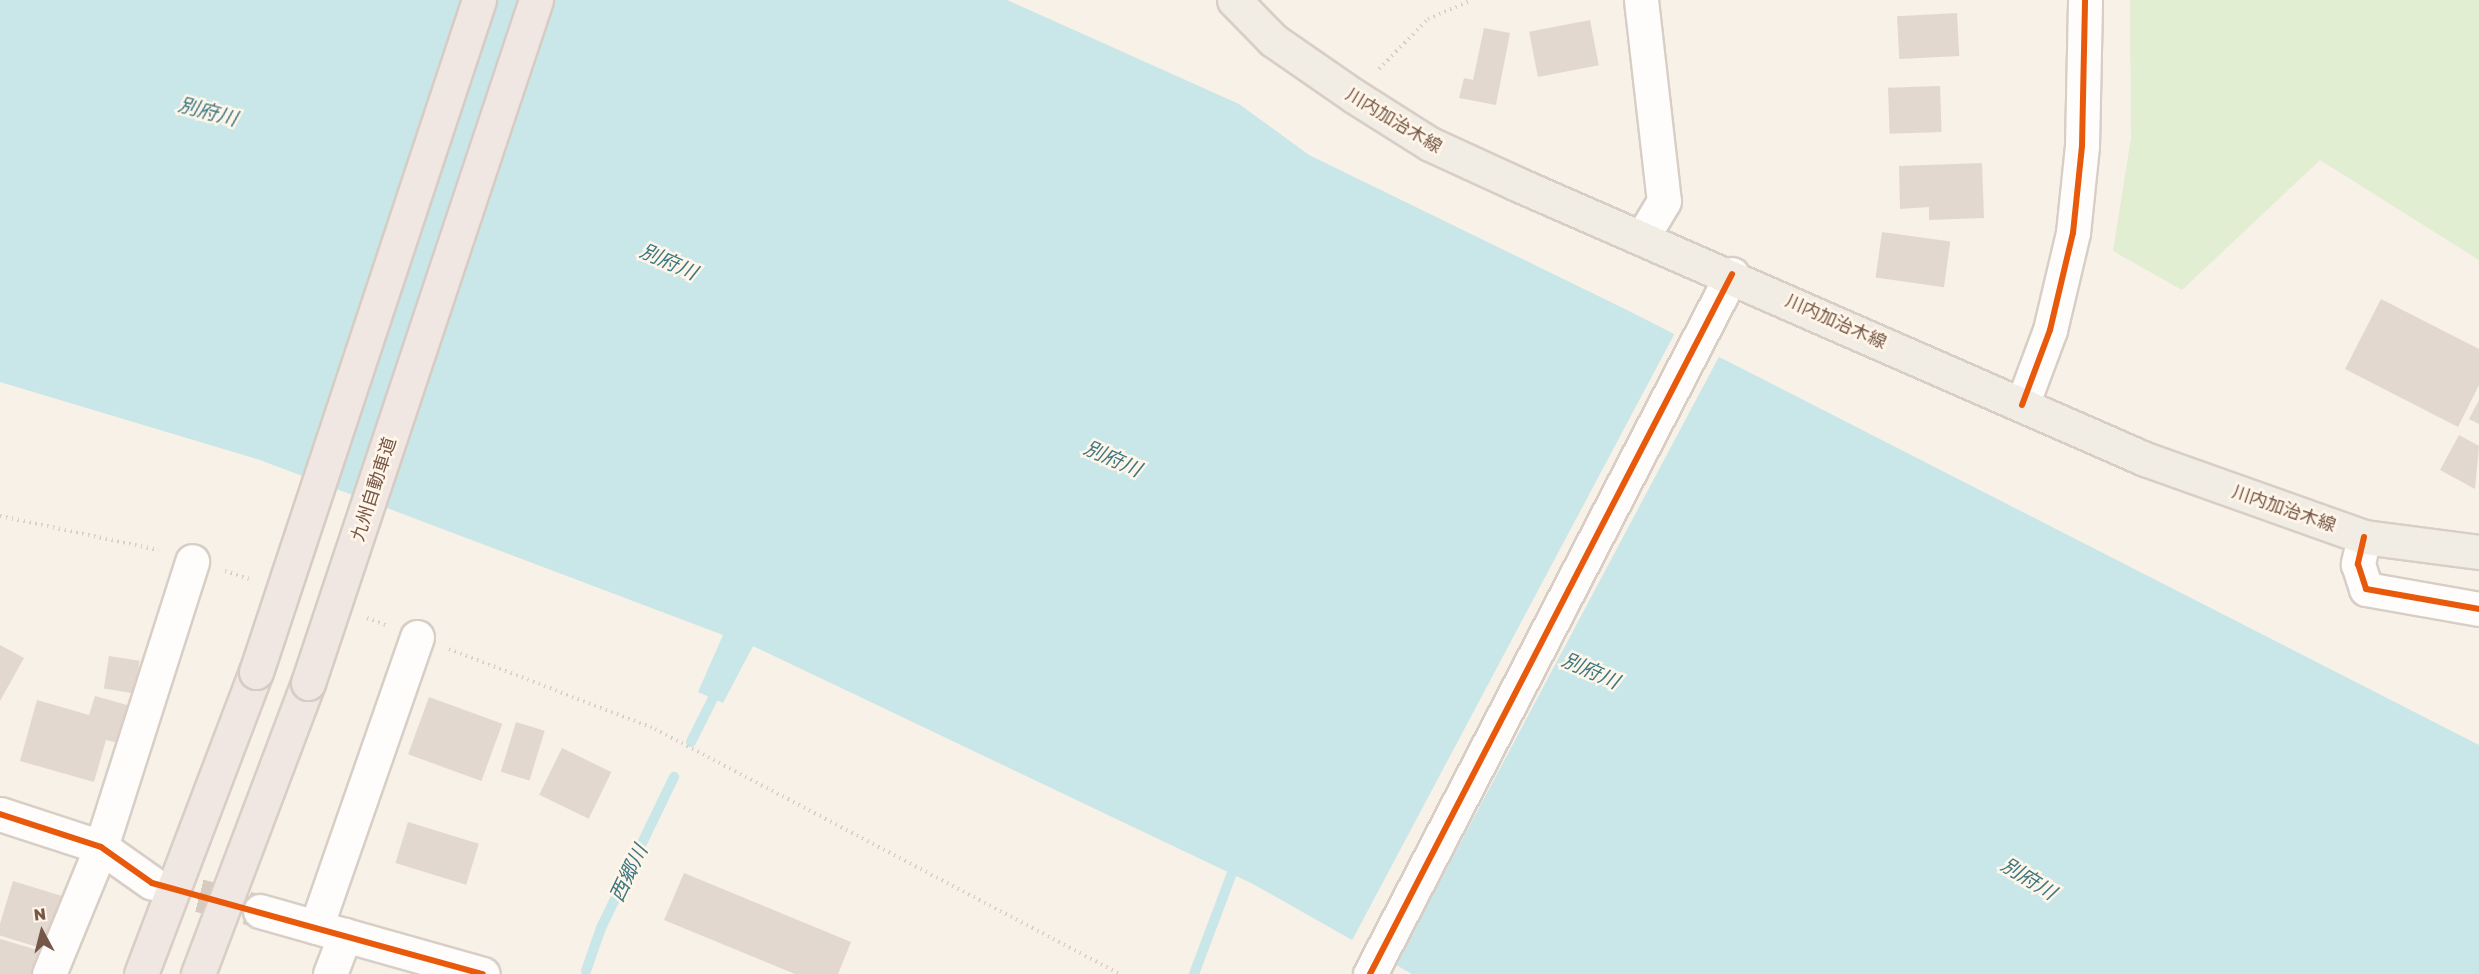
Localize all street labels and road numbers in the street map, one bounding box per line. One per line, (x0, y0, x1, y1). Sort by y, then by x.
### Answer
street label: 川内加治木線 (1342, 83, 1446, 157)
street label: 川内加治木線 (1782, 289, 1890, 353)
street label: 九州自動車道 (346, 434, 400, 544)
street label: 川内加治木線 (2229, 480, 2339, 536)

